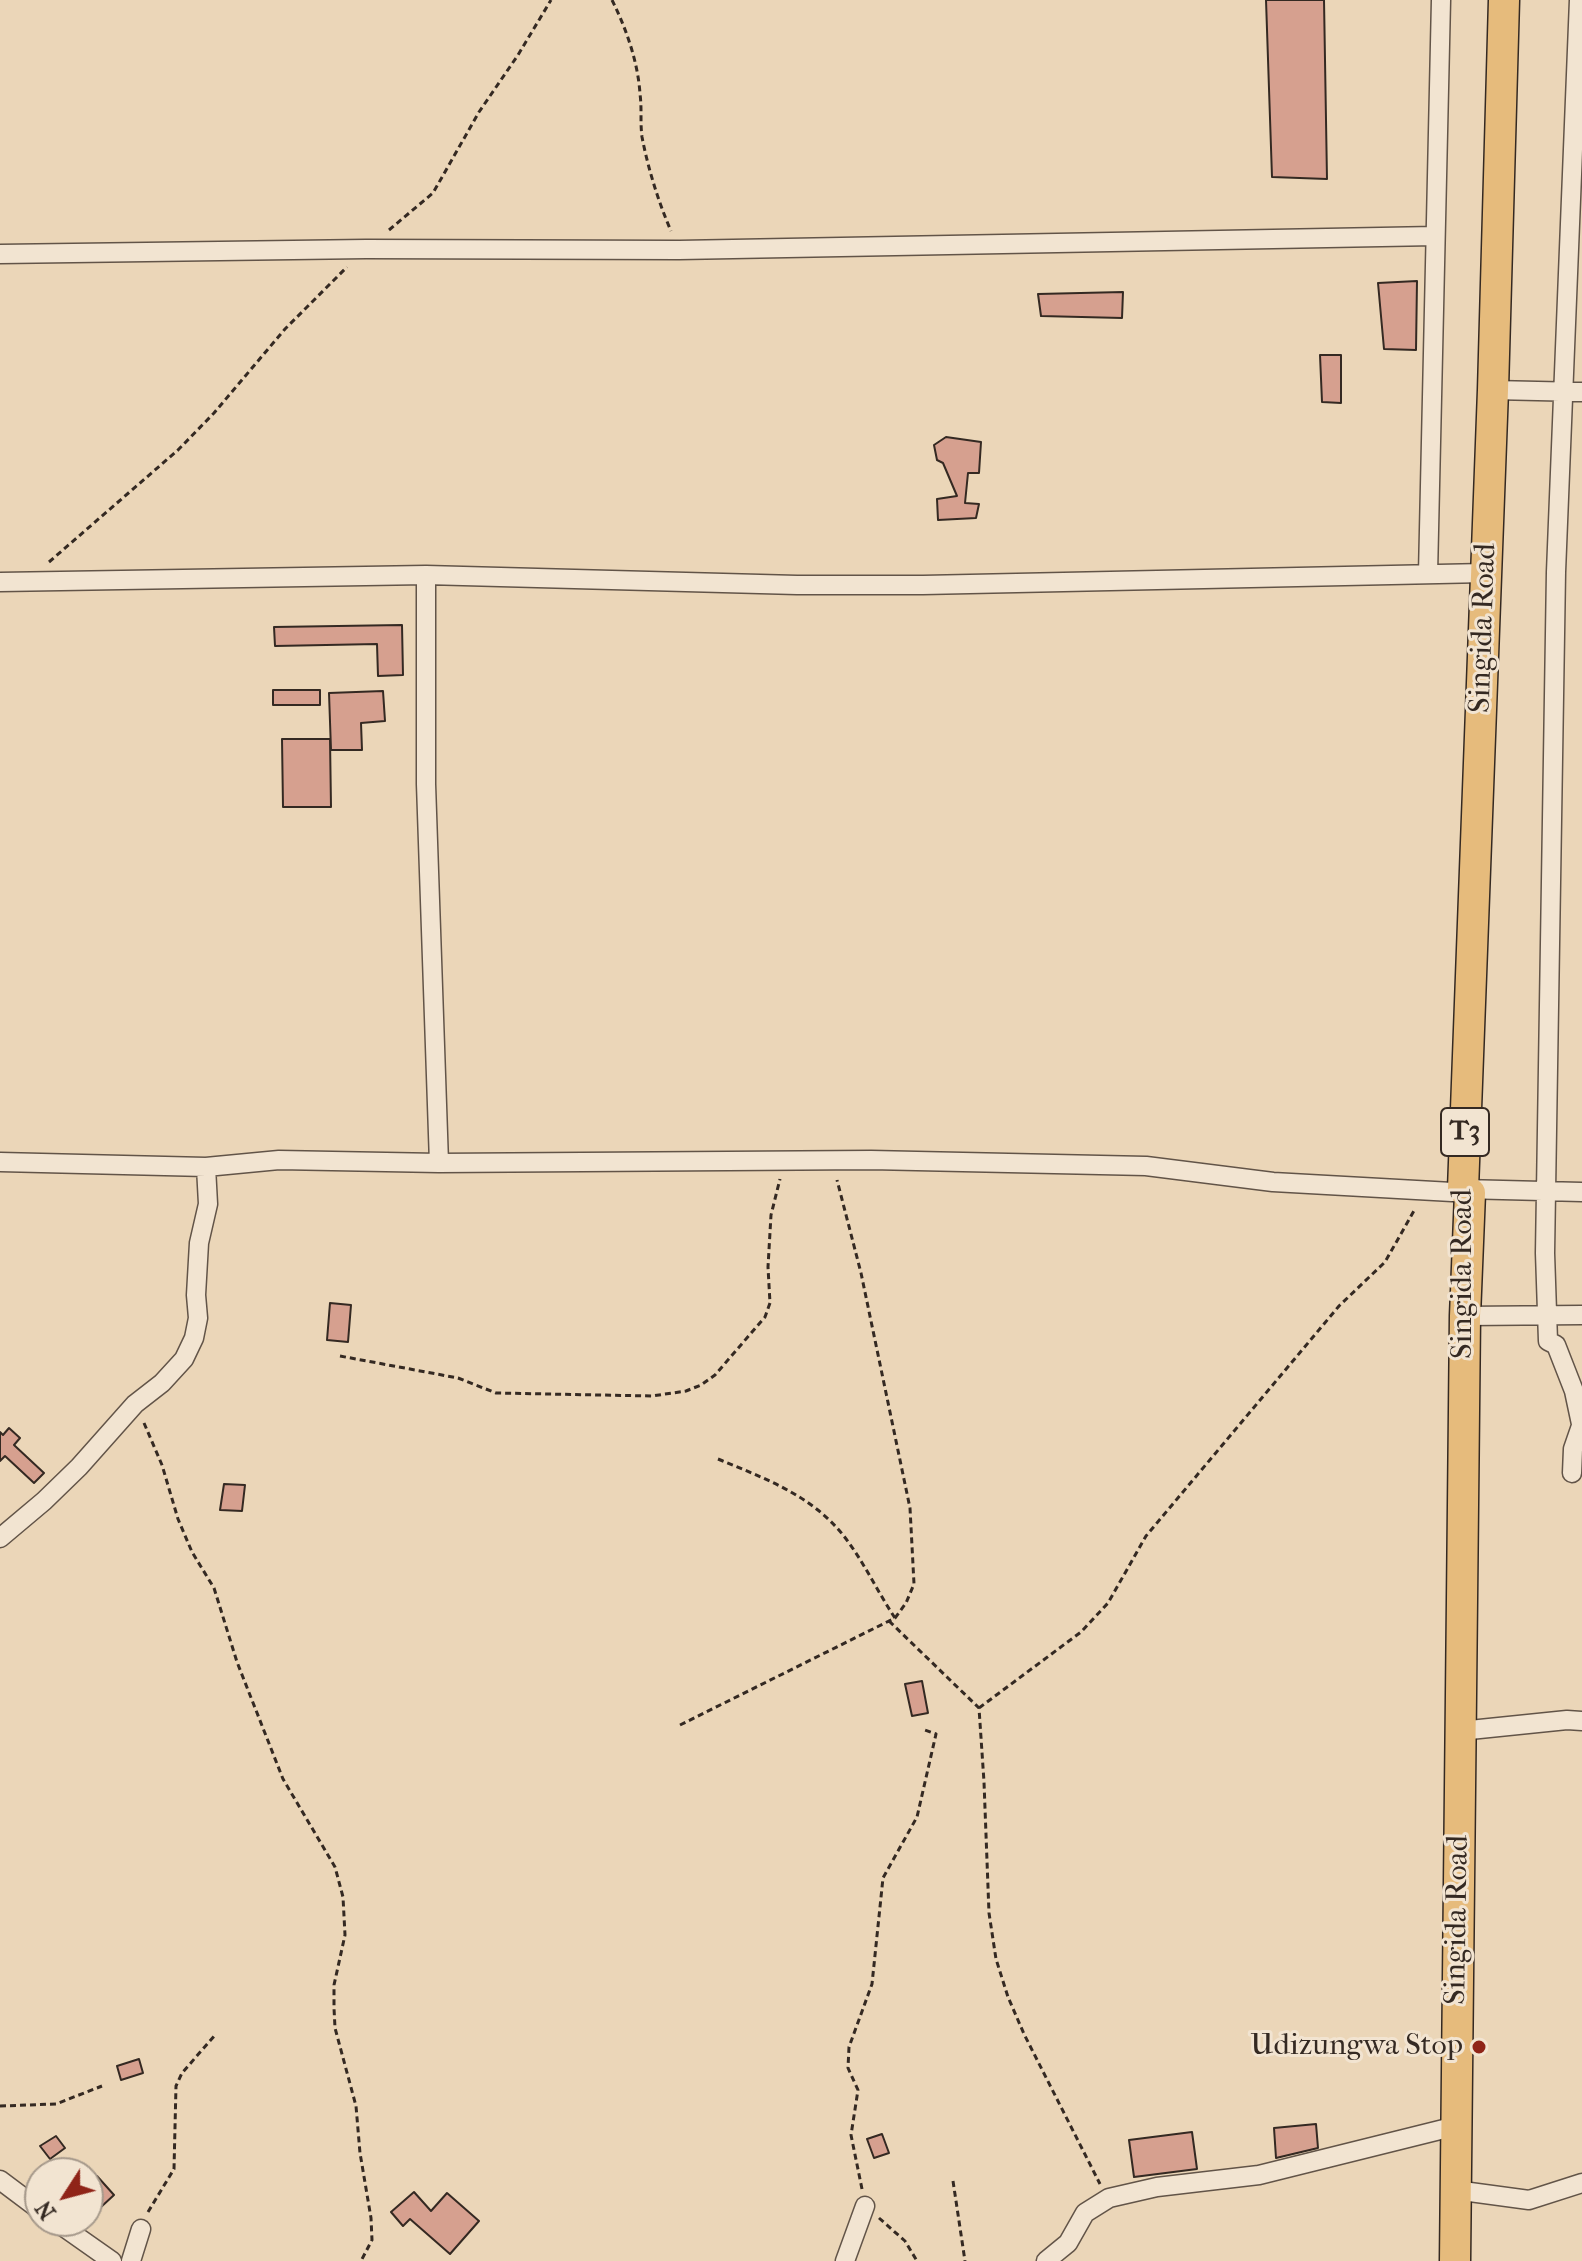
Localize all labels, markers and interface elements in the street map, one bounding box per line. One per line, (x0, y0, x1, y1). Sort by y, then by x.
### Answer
street label: Singida Road (1463, 542, 1505, 714)
road number: T3 (1441, 1108, 1489, 1156)
street label: Singida Road (1446, 1189, 1482, 1359)
street label: Singida Road (1439, 1835, 1477, 2005)
place label: Udizungwa Stop (1250, 2029, 1463, 2065)
marker: Udizungwa Stop (1470, 2038, 1488, 2056)
north arrow (24, 2157, 104, 2237)
text: N (31, 2196, 62, 2224)

